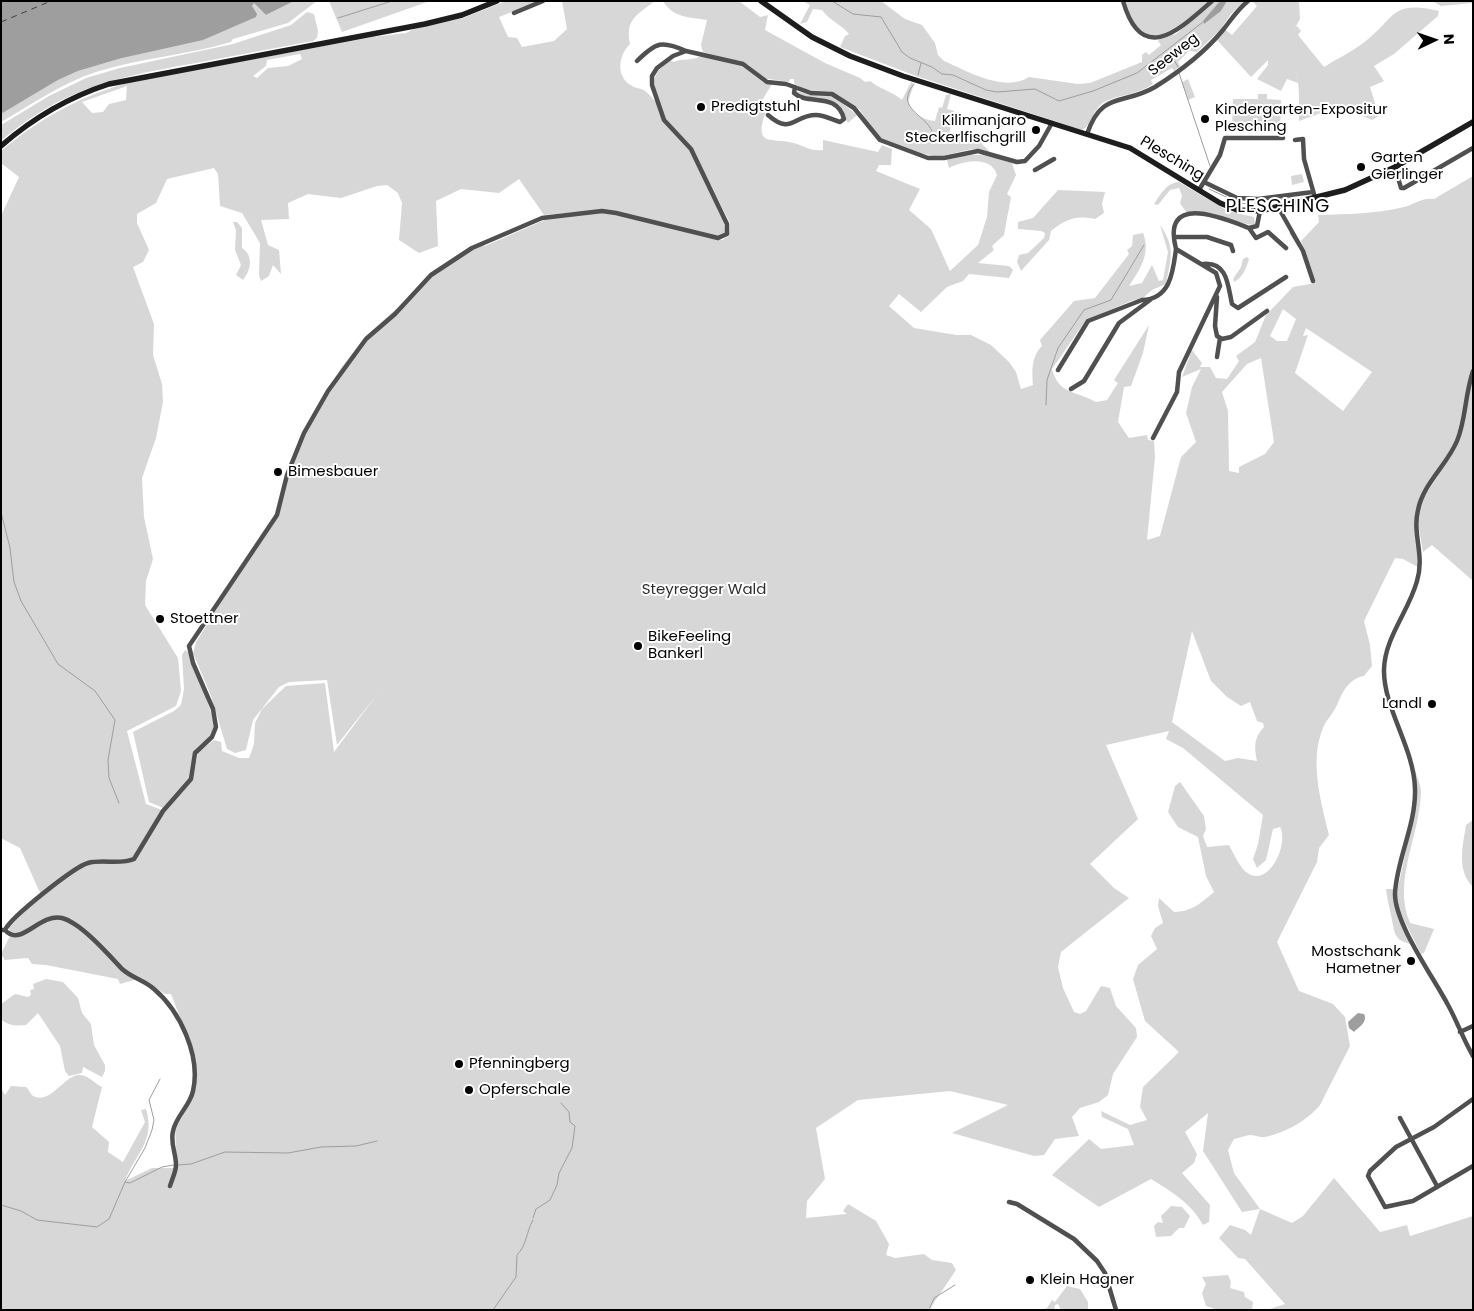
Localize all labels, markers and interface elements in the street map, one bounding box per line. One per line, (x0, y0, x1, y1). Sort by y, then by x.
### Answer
north arrow (1409, 15, 1459, 65)
street label: Seeweg (1145, 30, 1203, 80)
text: N (1439, 33, 1459, 45)
place label: Predigtstuhl (711, 98, 800, 116)
marker: Predigtstuhl (695, 101, 707, 113)
place label: Kindergarten-Expositur Plesching (1215, 101, 1388, 136)
place label: Kilimanjaro Steckerlfischgrill (905, 112, 1026, 147)
marker: Kindergarten-Expositur Plesching (1199, 113, 1211, 125)
marker: Kilimanjaro Steckerlfischgrill (1030, 124, 1042, 136)
street label: Plesching (1137, 133, 1207, 185)
place label: Garten Gierlinger (1371, 149, 1443, 184)
marker: Garten Gierlinger (1355, 161, 1367, 173)
district label: PLESCHING (1225, 196, 1331, 218)
place label: Bimesbauer (288, 463, 378, 481)
marker: Bimesbauer (272, 466, 284, 478)
park label: Steyregger Wald (642, 581, 766, 599)
place label: Stoettner (170, 610, 239, 628)
marker: Stoettner (154, 613, 166, 625)
place label: BikeFeeling Bankerl (648, 628, 731, 663)
marker: BikeFeeling Bankerl (632, 640, 644, 652)
place label: Landl (1382, 695, 1422, 713)
marker: Landl (1426, 698, 1438, 710)
place label: Mostschank Hametner (1311, 943, 1401, 978)
marker: Mostschank Hametner (1405, 955, 1417, 967)
place label: Pfenningberg (469, 1055, 570, 1073)
marker: Pfenningberg (453, 1058, 465, 1070)
place label: Opferschale (479, 1081, 570, 1099)
marker: Opferschale (463, 1084, 475, 1096)
place label: Klein Hagner (1040, 1271, 1134, 1289)
marker: Klein Hagner (1024, 1274, 1036, 1286)

